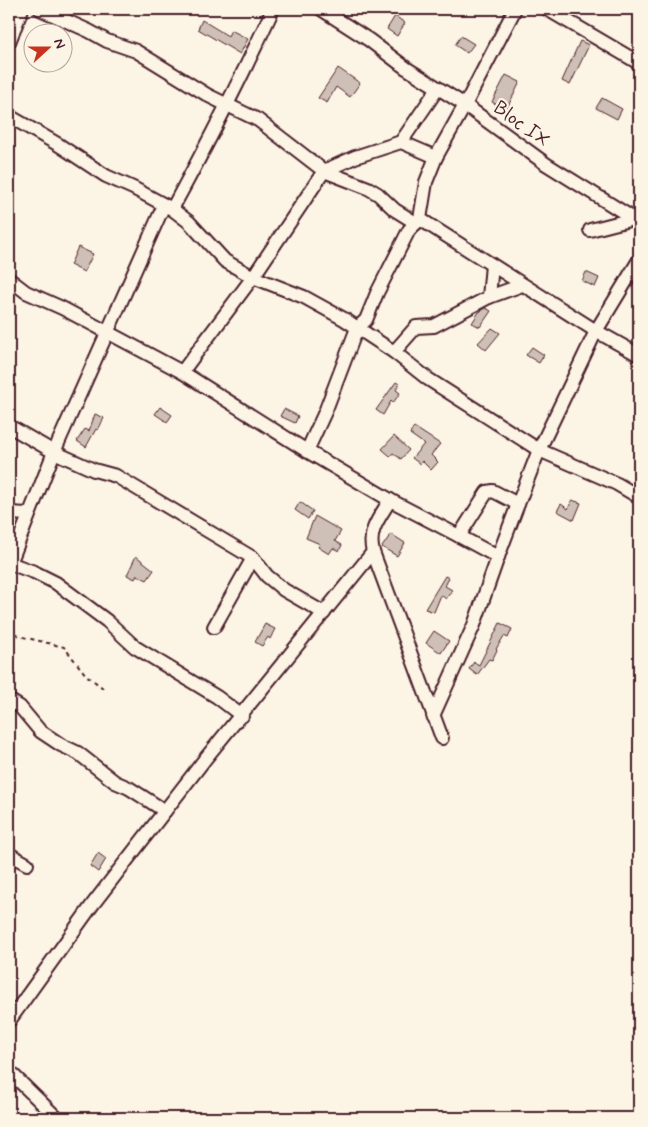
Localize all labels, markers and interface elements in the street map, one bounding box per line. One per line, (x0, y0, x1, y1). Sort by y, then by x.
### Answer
north arrow (22, 22, 72, 72)
text: N (49, 36, 69, 51)
street label: Bloc IX (487, 95, 555, 154)

